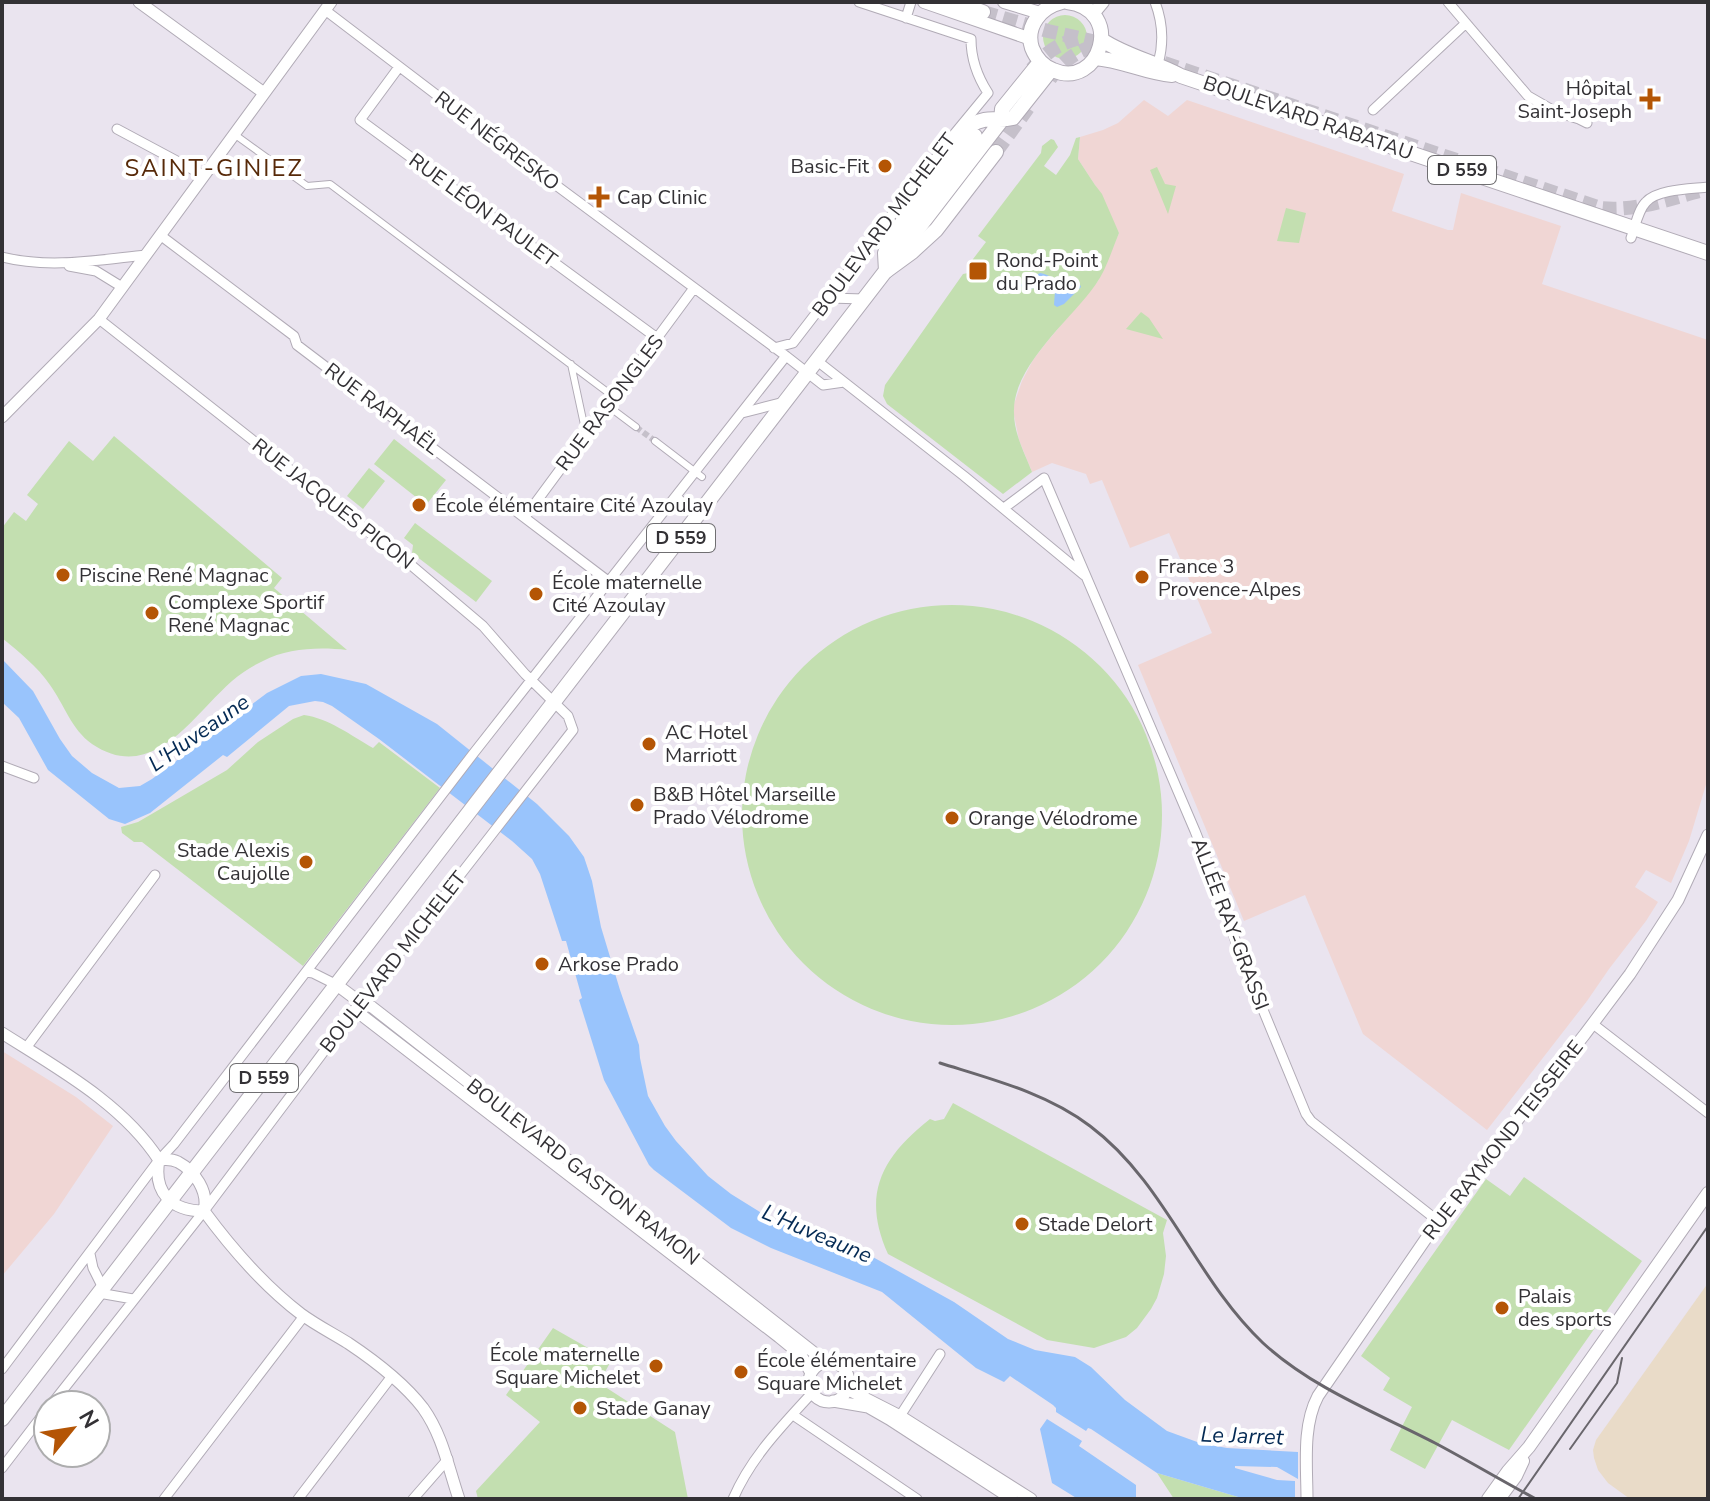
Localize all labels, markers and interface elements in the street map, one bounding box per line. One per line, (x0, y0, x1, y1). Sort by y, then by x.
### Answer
street label: BOULEVARD RABATAU (1200, 69, 1416, 167)
place label: Hôpital Saint-Joseph (1517, 75, 1632, 125)
street label: RUE NÉGRESKO (429, 85, 565, 197)
marker: Hôpital Saint-Joseph (1639, 88, 1661, 110)
street label: BOULEVARD MICHELET (806, 128, 962, 322)
street label: RUE LÉON PAULET (403, 147, 563, 273)
district label: SAINT-GINIEZ (124, 152, 304, 184)
place label: Basic-Fit (790, 153, 870, 180)
road number: D 559 (1428, 156, 1496, 184)
marker: Basic-Fit (876, 157, 894, 175)
place label: Cap Clinic (617, 184, 707, 211)
marker: Cap Clinic (588, 186, 610, 208)
place label: Rond-Point du Prado (996, 247, 1099, 297)
marker: Rond-Point du Prado (967, 260, 989, 282)
street label: RUE RASONGLES (550, 329, 670, 477)
street label: RUE RAPHAËL (319, 357, 445, 461)
street label: RUE JACQUES PICON (247, 432, 419, 576)
place label: École élémentaire Cité Azoulay (435, 492, 714, 519)
marker: École élémentaire Cité Azoulay (410, 496, 428, 514)
road number: D 559 (647, 524, 715, 552)
place label: France 3 Provence-Alpes (1158, 553, 1301, 603)
place label: Piscine René Magnac (79, 562, 269, 589)
marker: Piscine René Magnac (54, 566, 72, 584)
marker: France 3 Provence-Alpes (1133, 568, 1151, 586)
place label: École maternelle Cité Azoulay (552, 569, 702, 619)
marker: École maternelle Cité Azoulay (527, 585, 545, 603)
place label: Complexe Sportif René Magnac (168, 589, 324, 639)
marker: Complexe Sportif René Magnac (143, 604, 161, 622)
water label: L'Huveaune (142, 687, 256, 779)
place label: AC Hotel Marriott (665, 719, 748, 769)
marker: AC Hotel Marriott (640, 735, 658, 753)
place label: B&B Hôtel Marseille Prado Vélodrome (653, 781, 836, 831)
marker: B&B Hôtel Marseille Prado Vélodrome (628, 796, 646, 814)
place label: Orange Vélodrome (968, 805, 1138, 832)
marker: Orange Vélodrome (943, 809, 961, 827)
street label: ALLÉE RAY-GRASSI (1185, 834, 1275, 1014)
place label: Stade Alexis Caujolle (177, 837, 290, 887)
marker: Stade Alexis Caujolle (297, 853, 315, 871)
street label: BOULEVARD MICHELET (314, 866, 472, 1058)
place label: Arkose Prado (558, 951, 679, 978)
marker: Arkose Prado (533, 955, 551, 973)
street label: RUE RAYMOND TEISSEIRE (1417, 1035, 1589, 1245)
road number: D 559 (230, 1064, 298, 1092)
street label: BOULEVARD GASTON RAMON (461, 1072, 705, 1272)
water label: L'Huveaune (757, 1197, 877, 1271)
place label: Stade Delort (1038, 1211, 1153, 1238)
marker: Stade Delort (1013, 1215, 1031, 1233)
place label: Palais des sports (1518, 1283, 1612, 1333)
marker: Palais des sports (1493, 1299, 1511, 1317)
place label: École maternelle Square Michelet (490, 1341, 641, 1391)
place label: École élémentaire Square Michelet (757, 1347, 917, 1397)
marker: École maternelle Square Michelet (647, 1357, 665, 1375)
marker: École élémentaire Square Michelet (732, 1363, 750, 1381)
north arrow (32, 1389, 112, 1469)
place label: Stade Ganay (596, 1395, 711, 1422)
marker: Stade Ganay (571, 1399, 589, 1417)
text: N (71, 1405, 106, 1434)
water label: Le Jarret (1200, 1420, 1285, 1452)

